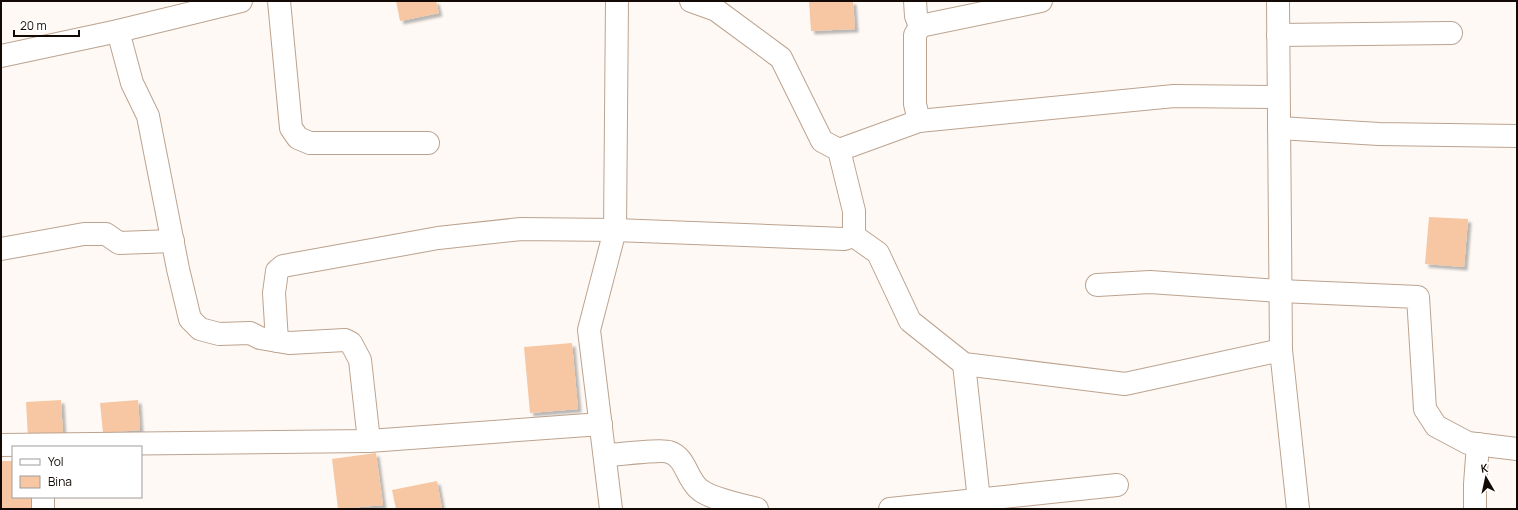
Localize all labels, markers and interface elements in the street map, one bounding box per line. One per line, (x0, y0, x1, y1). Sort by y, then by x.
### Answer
scale bar (14, 12, 79, 38)
text: 20 m (20, 17, 47, 34)
legend (12, 446, 142, 498)
text: Yol (48, 453, 64, 470)
north arrow (1466, 458, 1506, 498)
text: K (1480, 460, 1490, 476)
text: Bina (48, 473, 72, 490)

